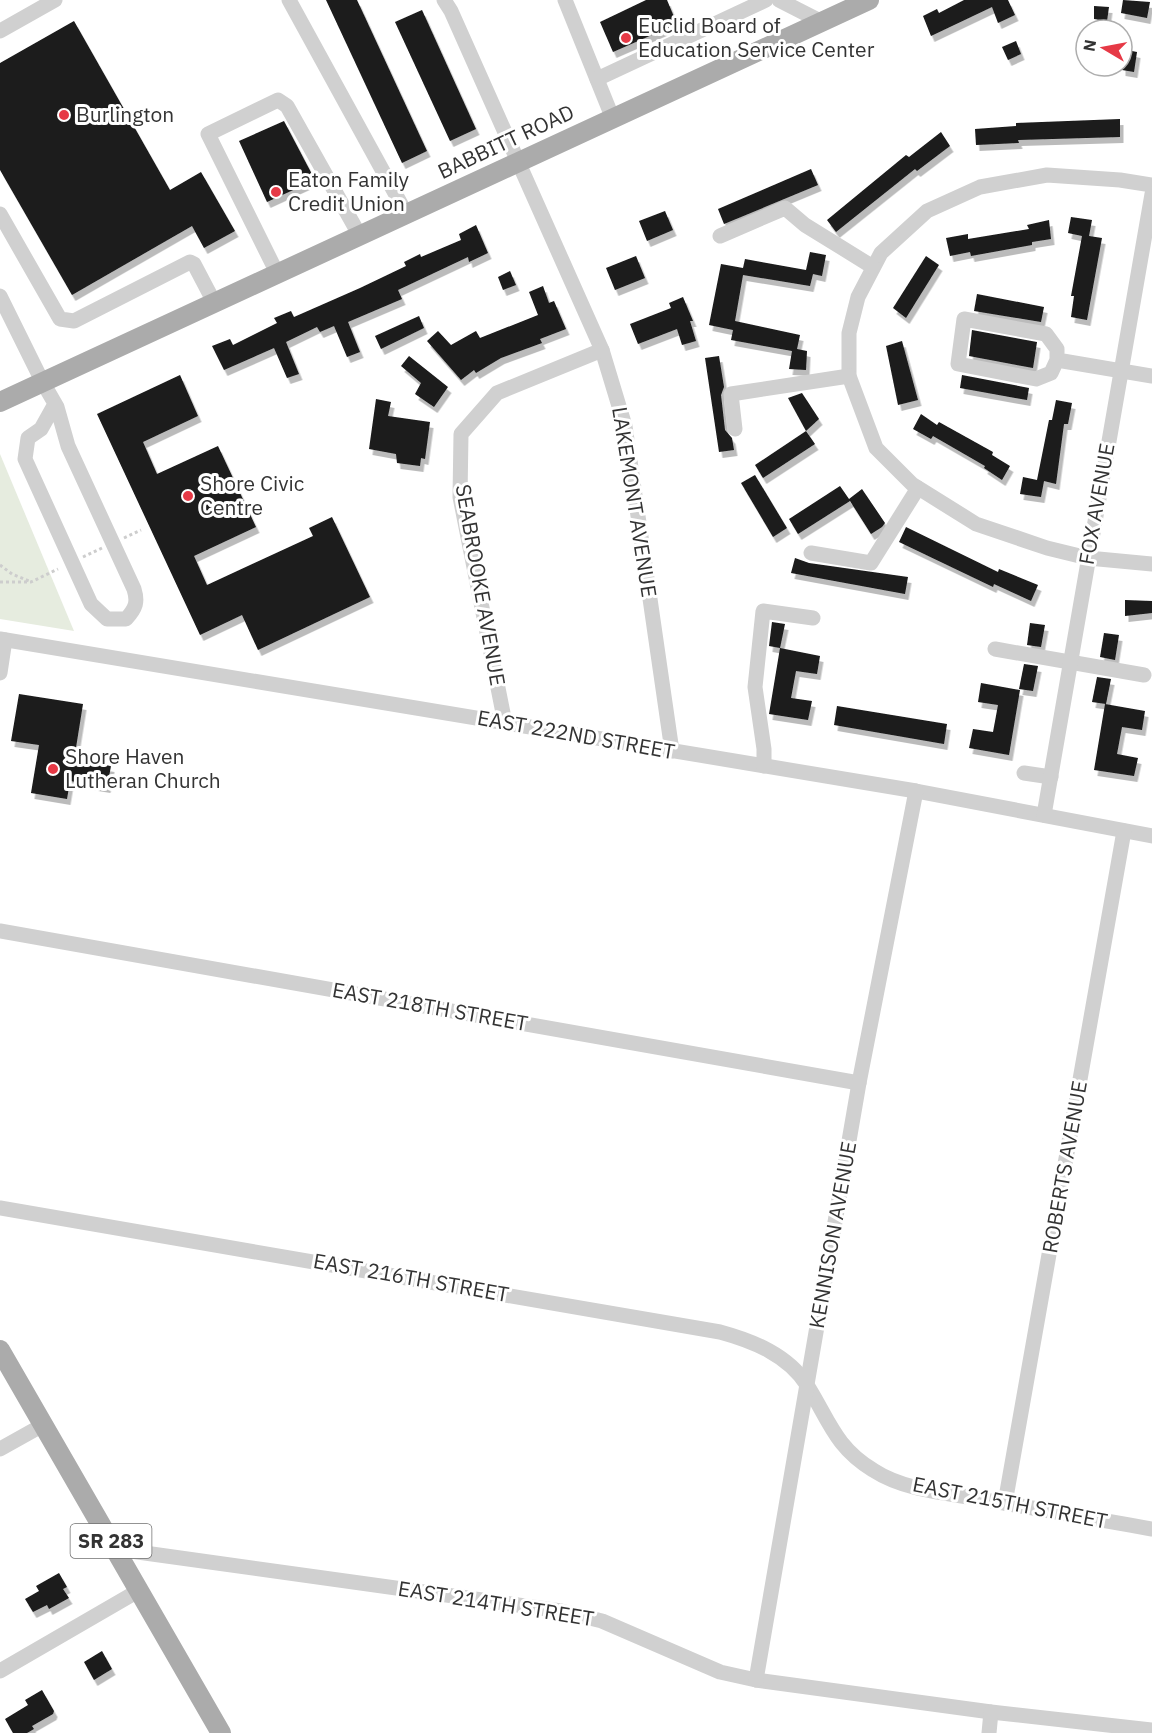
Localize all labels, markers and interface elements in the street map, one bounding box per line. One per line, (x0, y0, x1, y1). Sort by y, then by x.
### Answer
place label: Euclid Board of Education Service Center (638, 11, 875, 63)
north arrow (1074, 18, 1134, 78)
marker: Euclid Board of Education Service Center (619, 31, 633, 45)
text: N (1078, 38, 1100, 53)
street label: BABBITT ROAD (433, 97, 578, 185)
place label: Burlington (76, 100, 174, 128)
marker: Burlington (57, 108, 71, 122)
place label: Eaton Family Credit Union (288, 165, 410, 217)
marker: Eaton Family Credit Union (269, 185, 283, 199)
street label: LAKEMONT AVENUE (606, 405, 664, 599)
street label: FOX AVENUE (1072, 441, 1120, 567)
place label: Shore Civic Centre (200, 469, 304, 521)
street label: SEABROOKE AVENUE (449, 482, 512, 688)
marker: Shore Civic Centre (181, 489, 195, 503)
street label: EAST 222ND STREET (475, 703, 677, 765)
place label: Shore Haven Lutheran Church (65, 742, 221, 794)
marker: Shore Haven Lutheran Church (46, 762, 60, 776)
street label: EAST 218TH STREET (330, 975, 530, 1037)
street label: ROBERTS AVENUE (1035, 1078, 1093, 1255)
street label: KENNISON AVENUE (802, 1139, 862, 1331)
street label: EAST 216TH STREET (311, 1246, 511, 1308)
street label: EAST 215TH STREET (910, 1469, 1110, 1535)
road number: SR 283 (70, 1524, 152, 1558)
street label: EAST 214TH STREET (396, 1574, 596, 1632)

